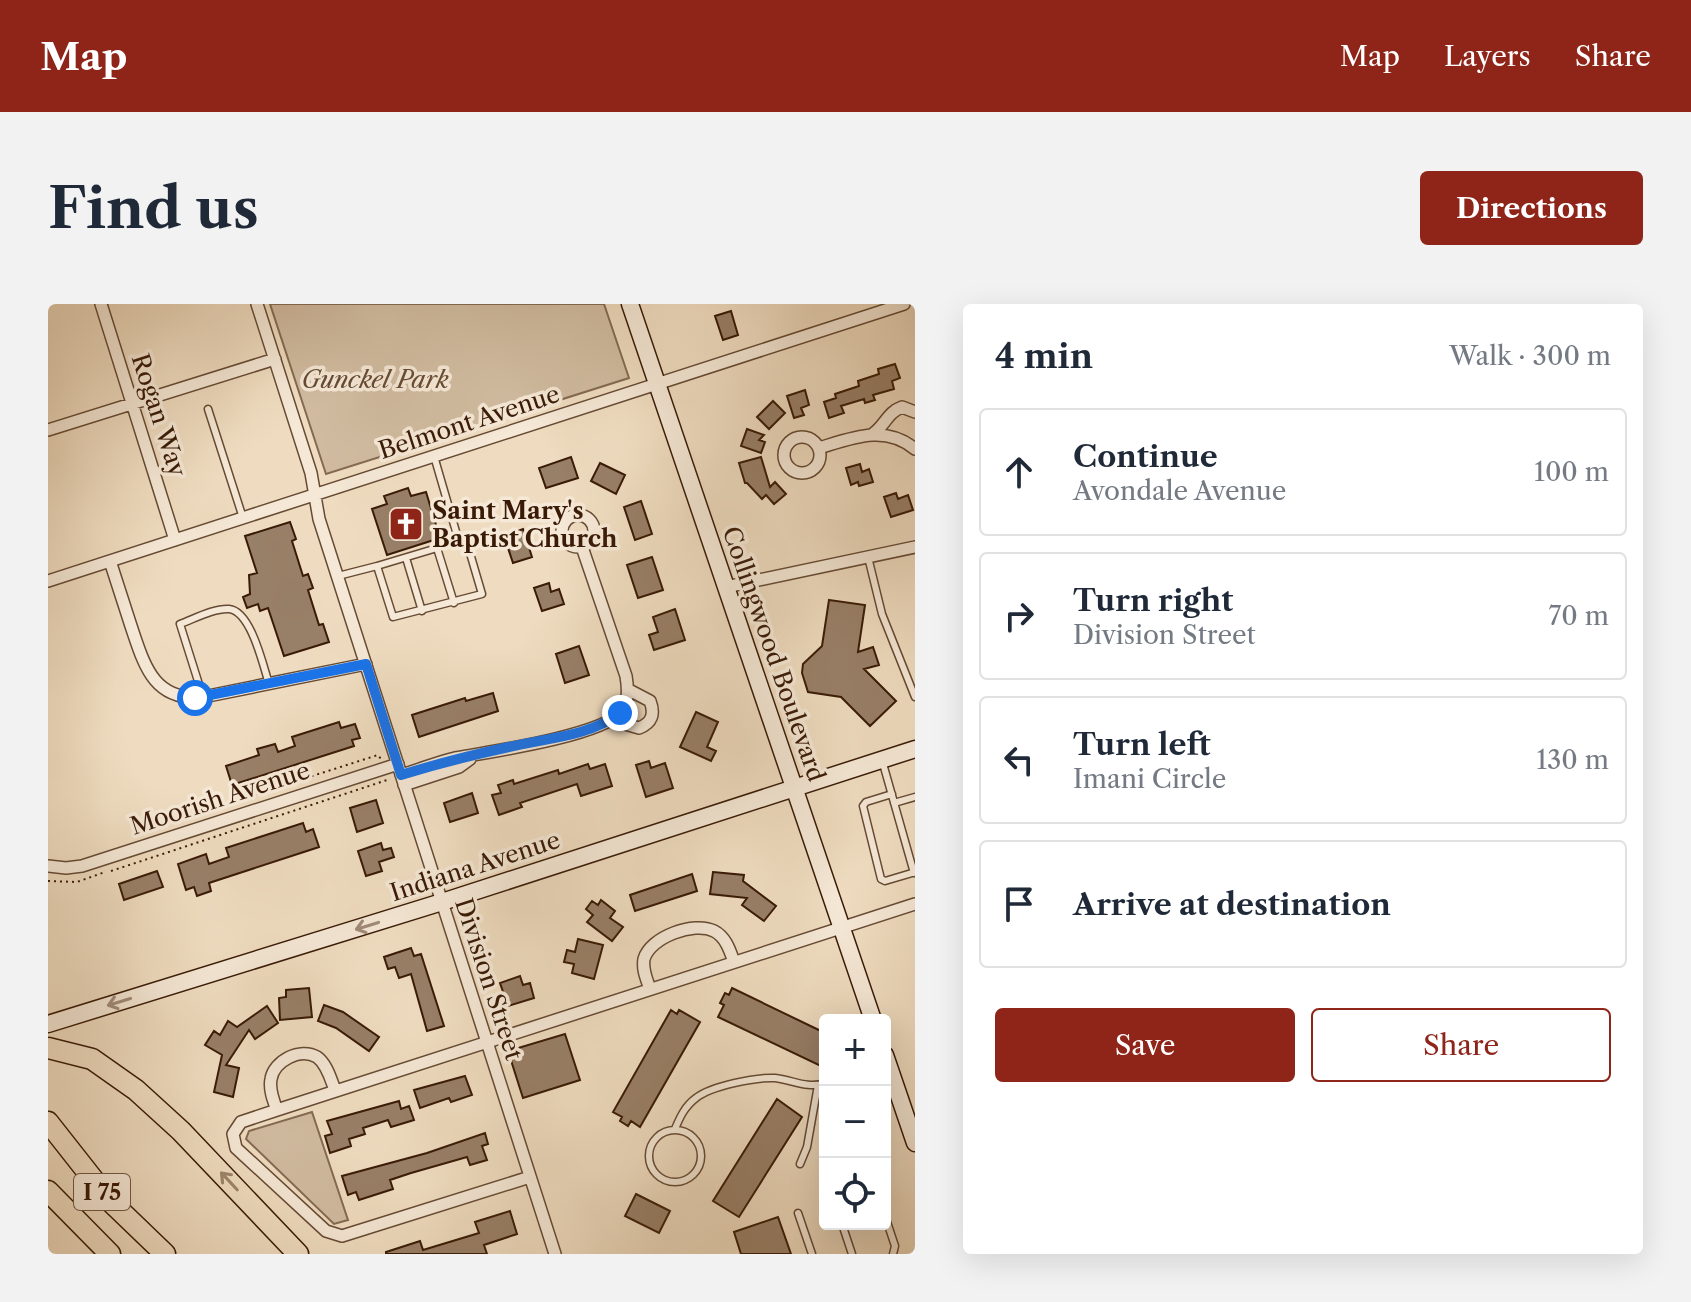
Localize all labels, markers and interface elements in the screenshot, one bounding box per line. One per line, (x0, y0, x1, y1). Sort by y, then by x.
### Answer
text: Map (40, 33, 128, 80)
text: Map (1340, 39, 1400, 73)
text: Layers (1444, 39, 1531, 73)
text: Share (1575, 39, 1651, 73)
button: Directions (1420, 171, 1643, 245)
text: Find us (48, 174, 259, 243)
text: 4 min (995, 335, 1093, 377)
text: Walk · 300 m (1449, 340, 1611, 372)
street label: Rogan Way (126, 350, 193, 481)
park label: Gunckel Park (301, 365, 449, 394)
street label: Belmont Avenue (375, 379, 563, 465)
text: Continue (1073, 438, 1218, 475)
icon: ahead (997, 450, 1041, 494)
text: 100 m (1534, 456, 1609, 488)
text: Avondale Avenue (1073, 475, 1286, 507)
place label: Saint Mary's Baptist Church (432, 496, 618, 553)
church icon: Saint Mary's Baptist Church (387, 505, 425, 543)
street label: Collingwood Boulevard (717, 523, 831, 786)
text: Turn right (1073, 582, 1233, 619)
icon: right (997, 594, 1041, 638)
text: 70 m (1549, 600, 1609, 632)
text: Division Street (1073, 619, 1256, 651)
route start (177, 680, 213, 716)
route end (602, 695, 638, 731)
text: Turn left (1073, 726, 1210, 763)
icon: left (997, 738, 1041, 782)
text: 130 m (1536, 744, 1609, 776)
street label: Moorish Avenue (127, 755, 313, 841)
text: Imani Circle (1073, 763, 1226, 795)
street label: Indiana Avenue (386, 825, 564, 907)
icon: arrive (997, 882, 1041, 926)
text: Arrive at destination (1073, 886, 1391, 923)
street label: Division Street (449, 894, 529, 1064)
one-way arrow (355, 919, 381, 934)
one-way arrow (106, 995, 132, 1010)
button: Save (995, 1008, 1295, 1082)
button: Share (1311, 1008, 1611, 1082)
map controls (819, 1014, 891, 1230)
button: + (819, 1014, 891, 1086)
button: − (819, 1086, 891, 1158)
button: locate (819, 1158, 891, 1230)
one-way arrow (219, 1171, 238, 1191)
road number: I 75 (74, 1174, 130, 1210)

